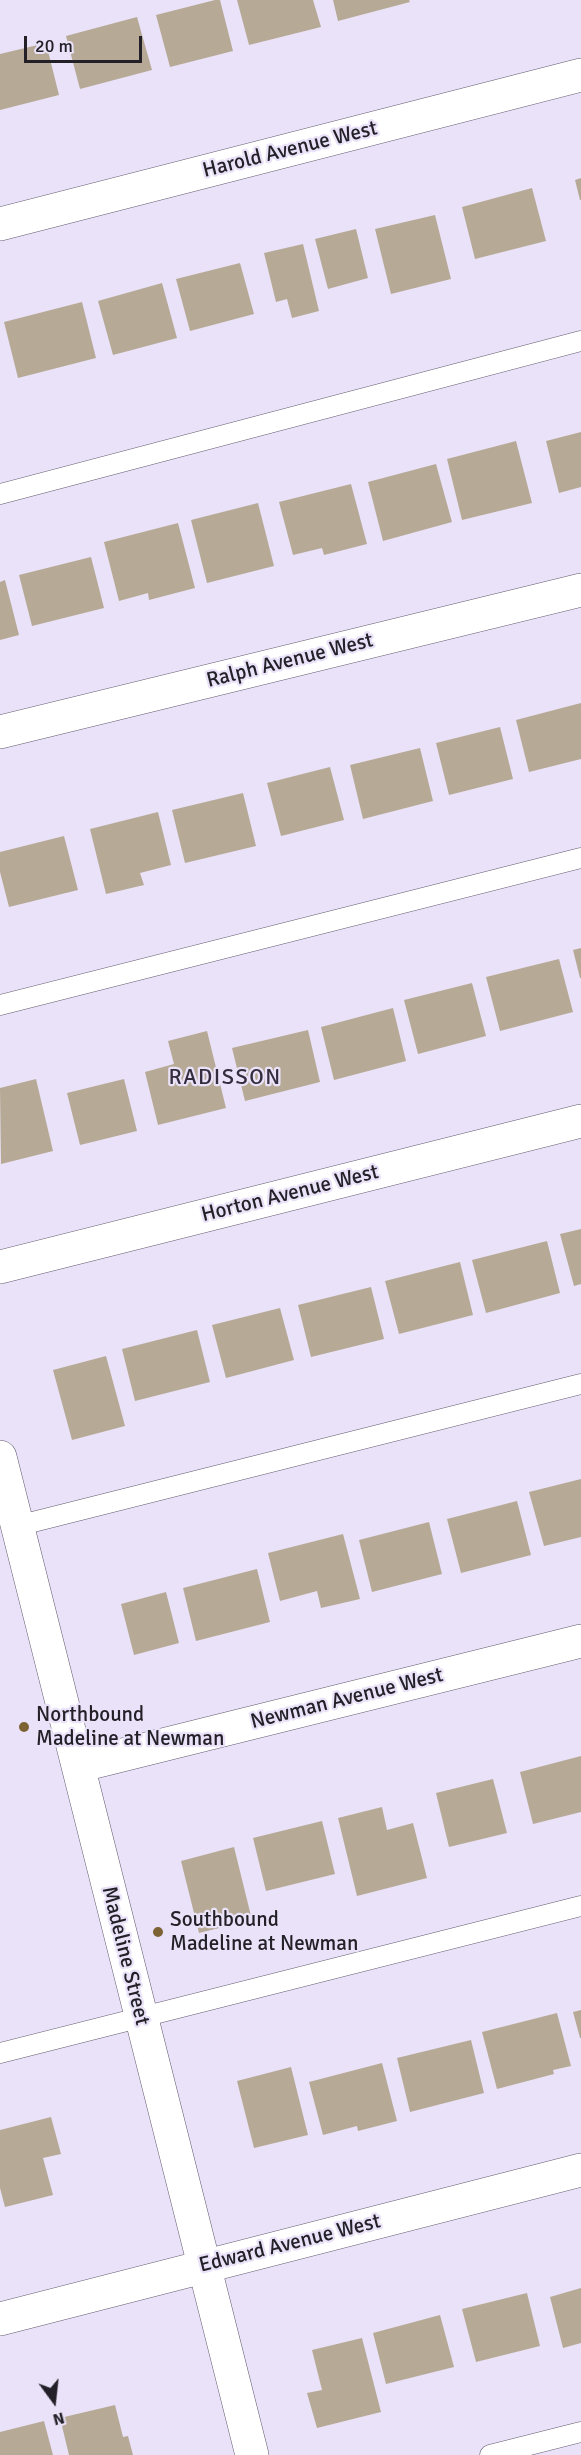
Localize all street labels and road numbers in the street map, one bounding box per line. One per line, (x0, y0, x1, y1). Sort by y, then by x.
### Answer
street label: Harold Avenue West (200, 116, 380, 184)
street label: Ralph Avenue West (204, 628, 376, 694)
street label: Horton Avenue West (199, 1160, 381, 1228)
street label: Newman Avenue West (248, 1663, 446, 1735)
street label: Madeline Street (96, 1884, 154, 2028)
street label: Edward Avenue West (197, 2209, 383, 2279)

